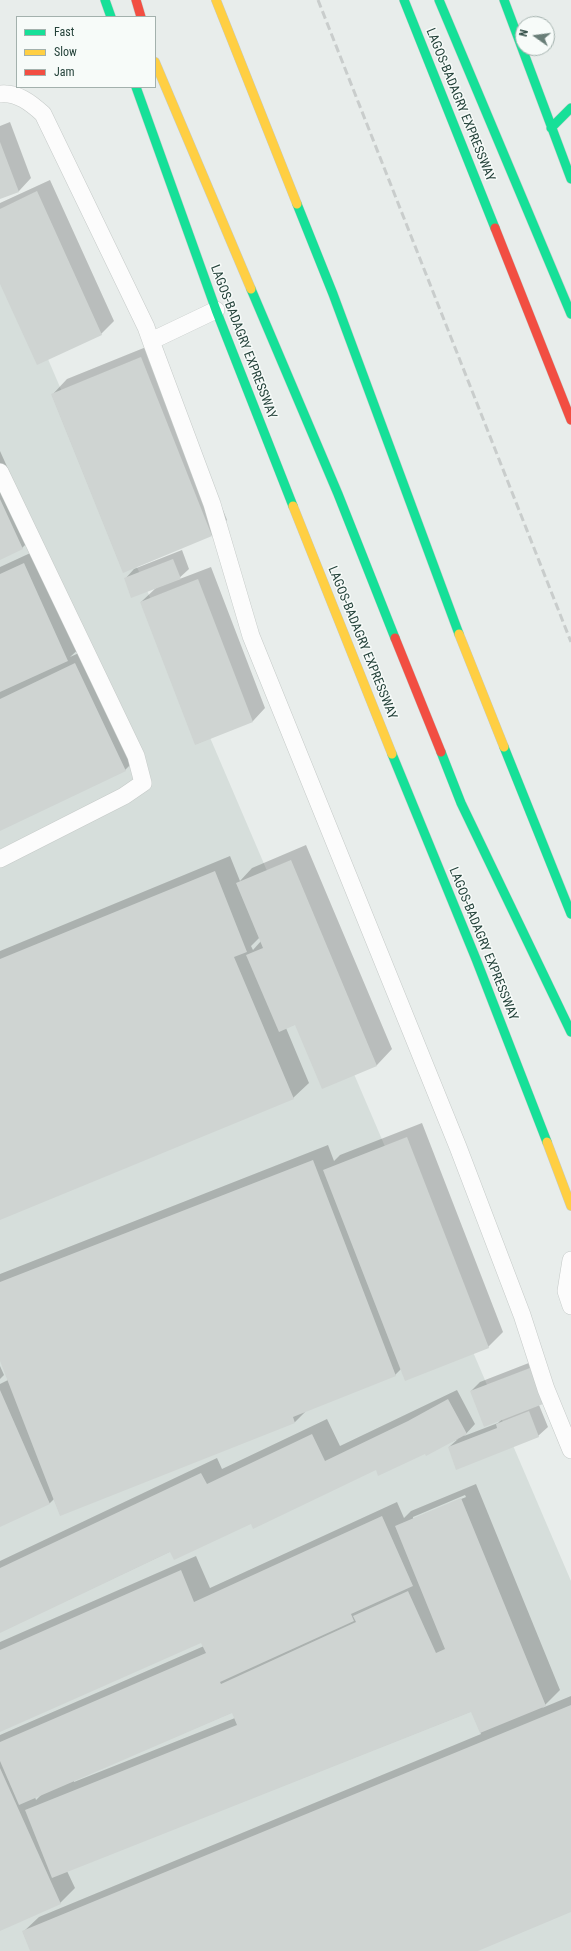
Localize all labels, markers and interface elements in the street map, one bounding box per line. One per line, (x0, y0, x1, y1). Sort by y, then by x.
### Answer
legend (16, 16, 156, 88)
north arrow (515, 16, 555, 56)
text: Fast (54, 25, 74, 39)
street label: LAGOS-BADAGRY EXPRESSWAY (422, 26, 498, 184)
text: N (517, 28, 531, 38)
text: Slow (54, 45, 77, 59)
text: Jam (54, 65, 75, 79)
street label: LAGOS-BADAGRY EXPRESSWAY (206, 263, 280, 421)
street label: LAGOS-BADAGRY EXPRESSWAY (324, 564, 400, 722)
street label: LAGOS-BADAGRY EXPRESSWAY (445, 865, 521, 1023)

